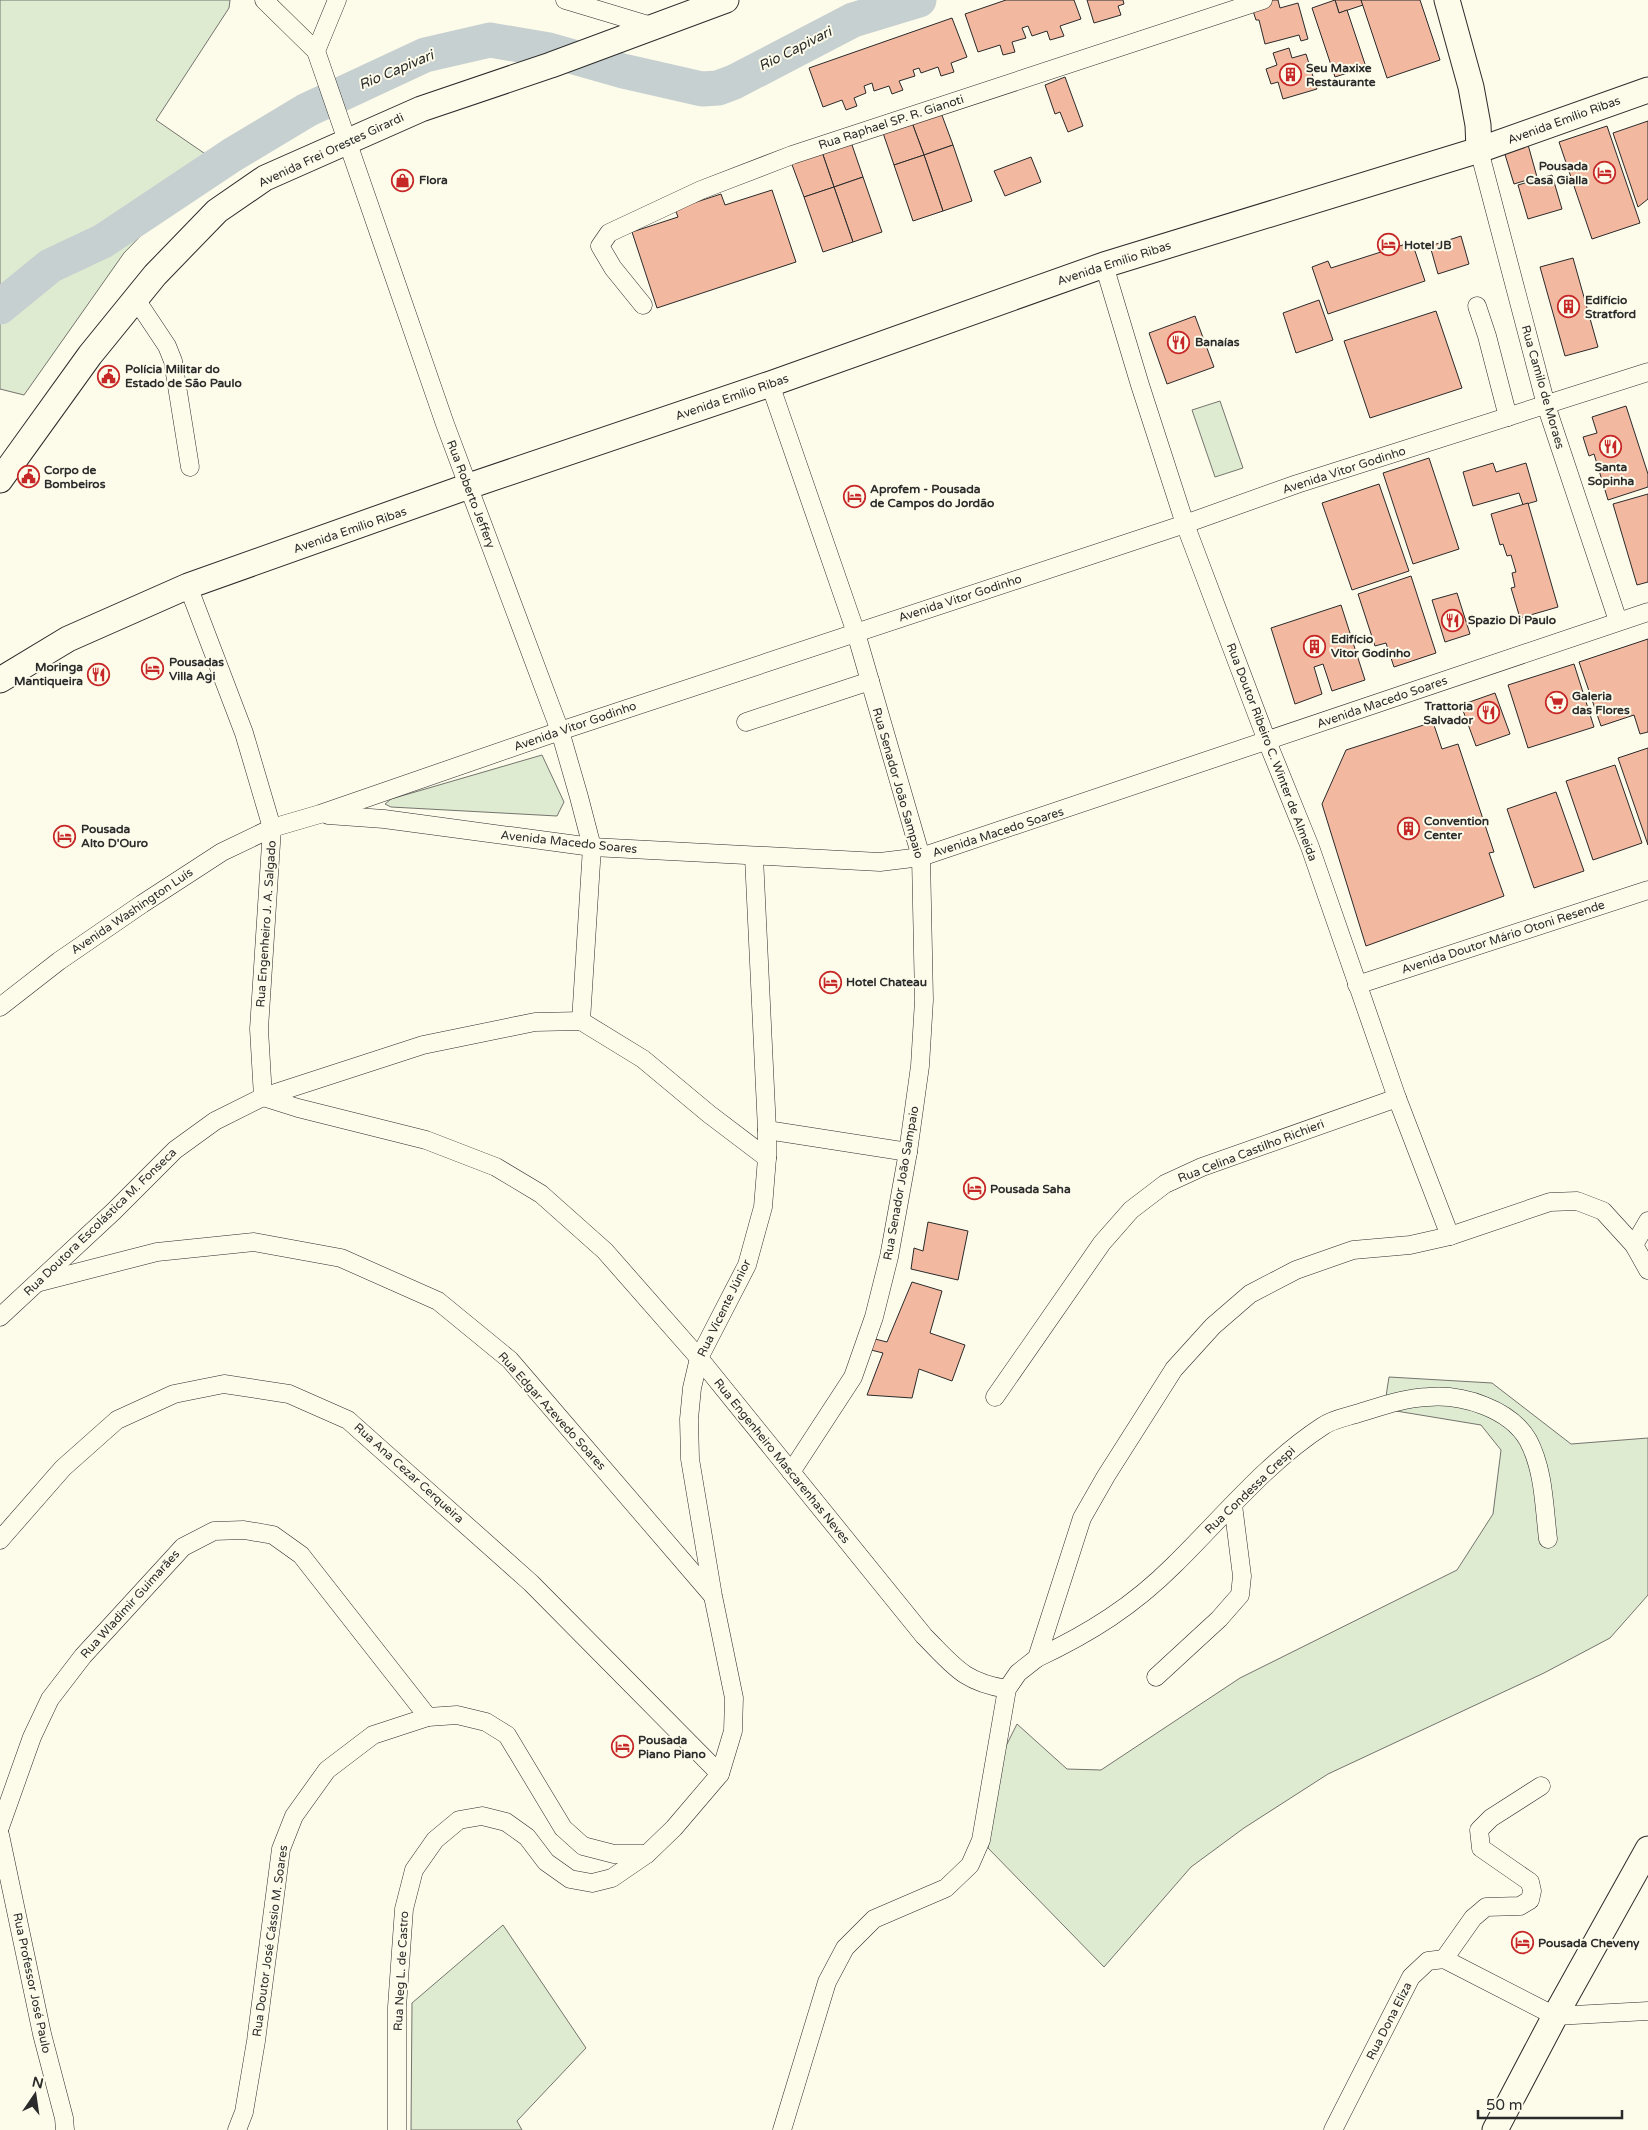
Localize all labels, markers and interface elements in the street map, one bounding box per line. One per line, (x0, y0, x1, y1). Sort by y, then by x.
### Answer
water label: Rio Capivari (756, 23, 836, 75)
water label: Rio Capivari (356, 46, 437, 93)
place label: Seu Maxixe Restaurante (1306, 61, 1376, 89)
building icon: Seu Maxixe Restaurante (1278, 63, 1302, 87)
street label: Rua Raphael SP. R. Gianoti (817, 92, 965, 152)
street label: Avenida Emílio Ribas (1506, 93, 1622, 147)
street label: Avenida Frei Orestes Girardi (256, 110, 406, 190)
place label: Pousada Casa Gialla (1526, 159, 1588, 187)
hotel icon: Pousada Casa Gialla (1592, 161, 1616, 185)
shop icon: Flora (391, 168, 415, 192)
place label: Flora (419, 173, 448, 187)
hotel icon: Hotel JB (1376, 233, 1400, 257)
street label: Avenida Emílio Ribas (1055, 238, 1173, 288)
place label: Hotel JB (1404, 238, 1451, 252)
place label: Edifício Stratford (1585, 293, 1636, 321)
building icon: Edifício Stratford (1557, 295, 1581, 319)
street label: Rua Camilo de Moraes (1519, 323, 1567, 451)
restaurant icon: Banaías (1167, 330, 1191, 354)
place label: Banaías (1195, 335, 1240, 349)
place label: Polícia Militar do Estado de São Paulo (125, 362, 242, 390)
public building icon: Polícia Militar do Estado de São Paulo (97, 364, 121, 388)
street label: Avenida Emílio Ribas (674, 371, 791, 423)
restaurant icon: Santa Sopinha (1599, 434, 1623, 458)
street label: Rua Roberto Jeffery (444, 438, 498, 551)
street label: Avenida Vitor Godinho (1281, 443, 1407, 497)
place label: Santa Sopinha (1588, 460, 1635, 489)
place label: Corpo de Bombeiros (44, 463, 106, 491)
public building icon: Corpo de Bombeiros (16, 465, 40, 489)
place label: Aprofem - Pousada de Campos do Jordão (870, 482, 994, 511)
hotel icon: Aprofem - Pousada de Campos do Jordão (842, 484, 866, 508)
street label: Avenida Emílio Ribas (292, 504, 409, 556)
street label: Avenida Vitor Godinho (897, 571, 1023, 625)
restaurant icon: Spazio Di Paulo (1440, 608, 1464, 632)
place label: Spazio Di Paulo (1468, 613, 1556, 628)
place label: Edifício Vitor Godinho (1331, 632, 1411, 660)
building icon: Edifício Vitor Godinho (1303, 634, 1327, 658)
street label: Rua Doutor Ribeiro C. Winter de Almeida (1224, 641, 1320, 863)
place label: Pousadas Villa Agi (169, 655, 224, 684)
hotel icon: Pousadas Villa Agi (141, 657, 165, 681)
place label: Moringa Mantiqueira (14, 660, 83, 689)
restaurant icon: Moringa Mantiqueira (87, 662, 111, 686)
street label: Avenida Macedo Soares (1315, 673, 1449, 731)
place label: Galeria das Flores (1572, 689, 1630, 717)
supermarket icon: Galeria das Flores (1544, 691, 1568, 715)
street label: Avenida Vitor Godinho (512, 698, 638, 754)
place label: Trattoria Salvador (1423, 699, 1473, 727)
restaurant icon: Trattoria Salvador (1477, 701, 1501, 725)
street label: Rua Senador João Sampaio (870, 706, 926, 860)
street label: Avenida Macedo Soares (931, 804, 1066, 860)
place label: Convention Center (1424, 814, 1489, 842)
building icon: Convention Center (1396, 816, 1420, 840)
place label: Pousada Alto D'Ouro (81, 822, 148, 850)
hotel icon: Pousada Alto D'Ouro (53, 824, 77, 848)
street label: Avenida Macedo Soares (500, 828, 638, 856)
street label: Rua Engenheiro J. A. Salgado (253, 840, 279, 1008)
street label: Avenida Washington Luís (68, 865, 196, 957)
street label: Avenida Doutor Mário Otoni Resende (1400, 897, 1607, 977)
hotel icon: Hotel Chateau (818, 970, 842, 994)
place label: Hotel Chateau (846, 975, 927, 989)
street label: Rua Senador João Sampaio (881, 1105, 921, 1261)
street label: Rua Celina Castilho Richieri (1176, 1117, 1326, 1185)
street label: Rua Doutora Escolástica M. Fonseca (21, 1145, 179, 1299)
hotel icon: Pousada Saha (962, 1177, 986, 1201)
place label: Pousada Saha (990, 1182, 1071, 1196)
street label: Rua Vicente Júnior (694, 1257, 754, 1359)
street label: Rua Edgar Azevedo Soares (495, 1349, 609, 1473)
street label: Rua Engenheiro Mascarenhas Neves (711, 1376, 853, 1546)
street label: Rua Ana Cezar Cerqueira (351, 1420, 467, 1526)
street label: Rua Condessa Crespi (1202, 1443, 1298, 1537)
street label: Rua Wladimir Guimarães (78, 1547, 182, 1661)
place label: Pousada Piano Piano (638, 1733, 706, 1761)
hotel icon: Pousada Piano Piano (610, 1735, 634, 1759)
street label: Rua Doutor José Cássio M. Soares (250, 1844, 290, 2038)
street label: Rua Professor José Paulo (10, 1911, 54, 2055)
street label: Rua Neg L. de Castro (391, 1911, 411, 2031)
hotel icon: Pousada Cheveny (1510, 1931, 1534, 1955)
place label: Pousada Cheveny (1538, 1936, 1640, 1951)
street label: Rua Dona Eliza (1363, 1980, 1415, 2062)
north arrow (10, 2070, 60, 2120)
text: N (30, 2073, 45, 2092)
scale bar (1478, 2088, 1622, 2120)
text: 50 m (1486, 2096, 1523, 2114)

